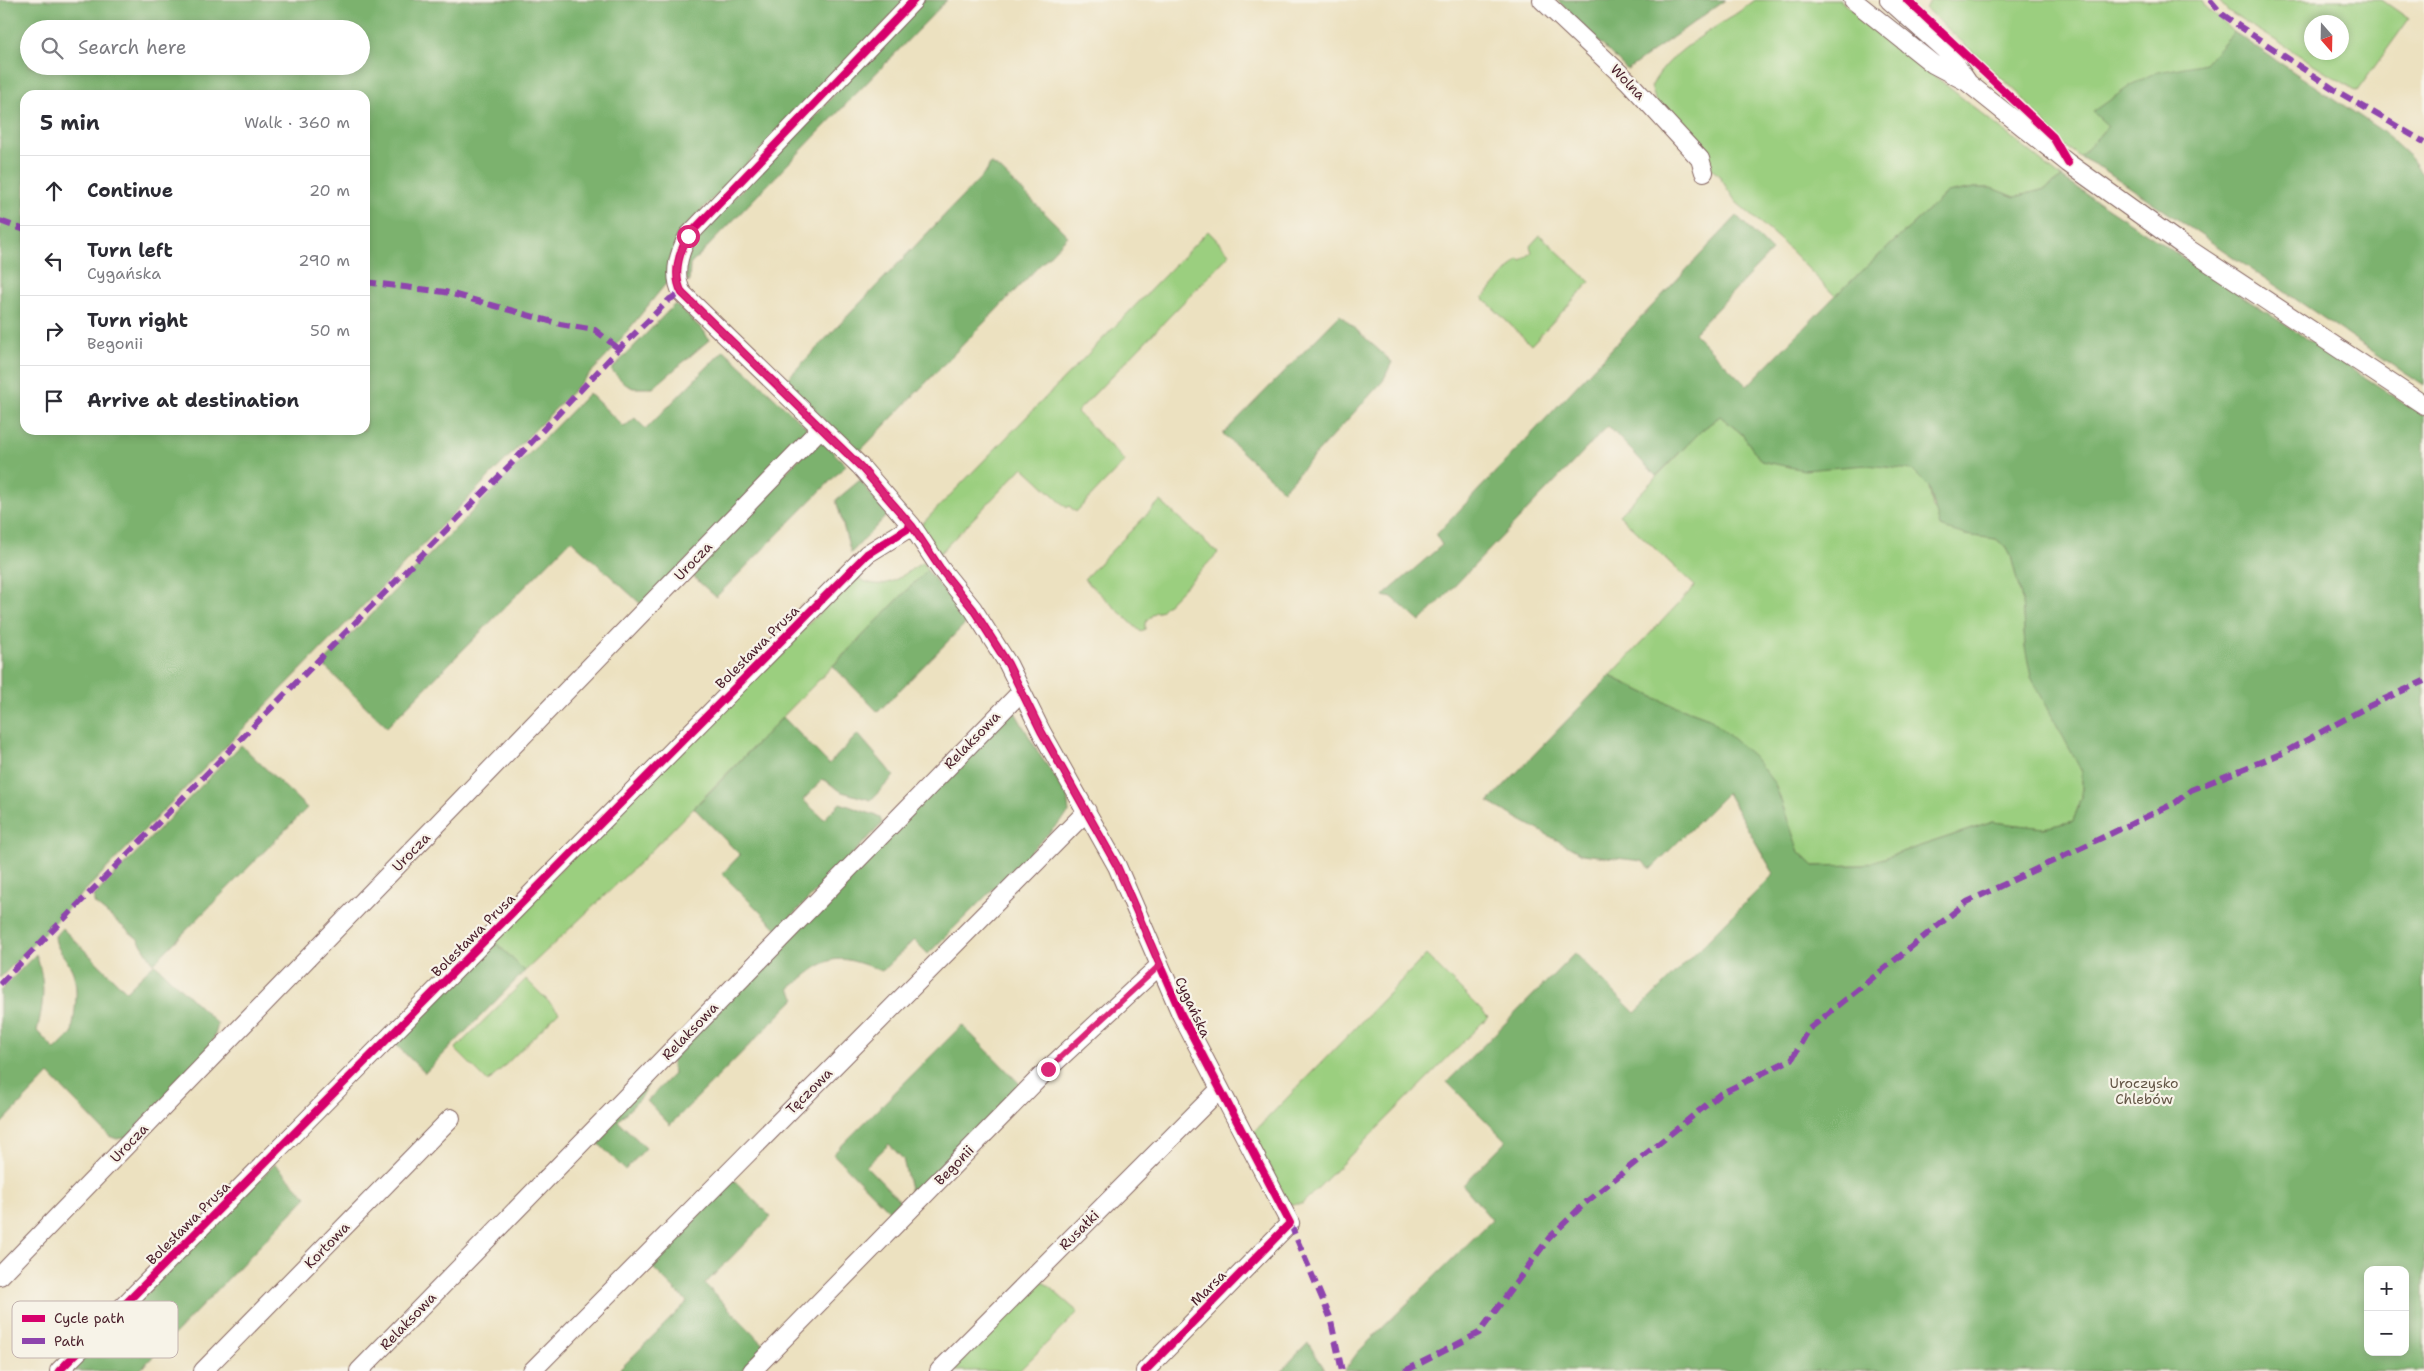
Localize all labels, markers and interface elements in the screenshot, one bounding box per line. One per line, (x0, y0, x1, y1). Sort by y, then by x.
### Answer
north arrow (2304, 15, 2349, 60)
search box (20, 20, 370, 75)
icon: search (38, 34, 66, 62)
text: Search here (78, 35, 187, 60)
street label: Wolna (1607, 60, 1650, 104)
text: 5 min (40, 109, 100, 137)
text: Walk · 360 m (244, 112, 350, 133)
icon: ahead (40, 177, 68, 205)
text: Continue (87, 178, 173, 203)
text: 20 m (309, 180, 350, 201)
route start (677, 225, 700, 248)
text: Turn left (87, 238, 173, 263)
icon: left (40, 247, 68, 275)
text: 290 m (298, 250, 350, 271)
text: Cygańska (87, 263, 161, 284)
text: Turn right (87, 308, 188, 333)
icon: right (40, 317, 68, 345)
text: 50 m (310, 320, 350, 341)
text: Begonii (87, 333, 143, 354)
icon: arrive (40, 387, 68, 415)
text: Arrive at destination (87, 388, 299, 413)
street label: Urocza (670, 538, 716, 584)
street label: Bolesława Prusa (711, 601, 803, 693)
street label: Relaksowa (940, 707, 1004, 773)
street label: Urocza (388, 829, 434, 875)
street label: Bolesława Prusa (427, 889, 519, 981)
street label: Cygańska (1171, 974, 1215, 1040)
street label: Relaksowa (658, 998, 722, 1064)
route end (1037, 1058, 1060, 1081)
street label: Tęczowa (782, 1064, 836, 1118)
park label: Uroczysko Chlebów (2110, 1074, 2178, 1108)
street label: Urocza (106, 1120, 152, 1166)
street label: Begonii (930, 1141, 978, 1189)
street label: Bolesława Prusa (142, 1177, 234, 1269)
street label: Rusałki (1055, 1206, 1103, 1254)
street label: Kortowa (301, 1218, 354, 1272)
street label: Marsa (1186, 1266, 1230, 1310)
map controls (2364, 1266, 2409, 1356)
button: + (2364, 1266, 2409, 1311)
street label: Relaksowa (376, 1288, 440, 1354)
legend (12, 1301, 178, 1358)
text: Cycle path (54, 1309, 125, 1327)
button: − (2364, 1311, 2409, 1356)
text: Path (54, 1332, 85, 1350)

